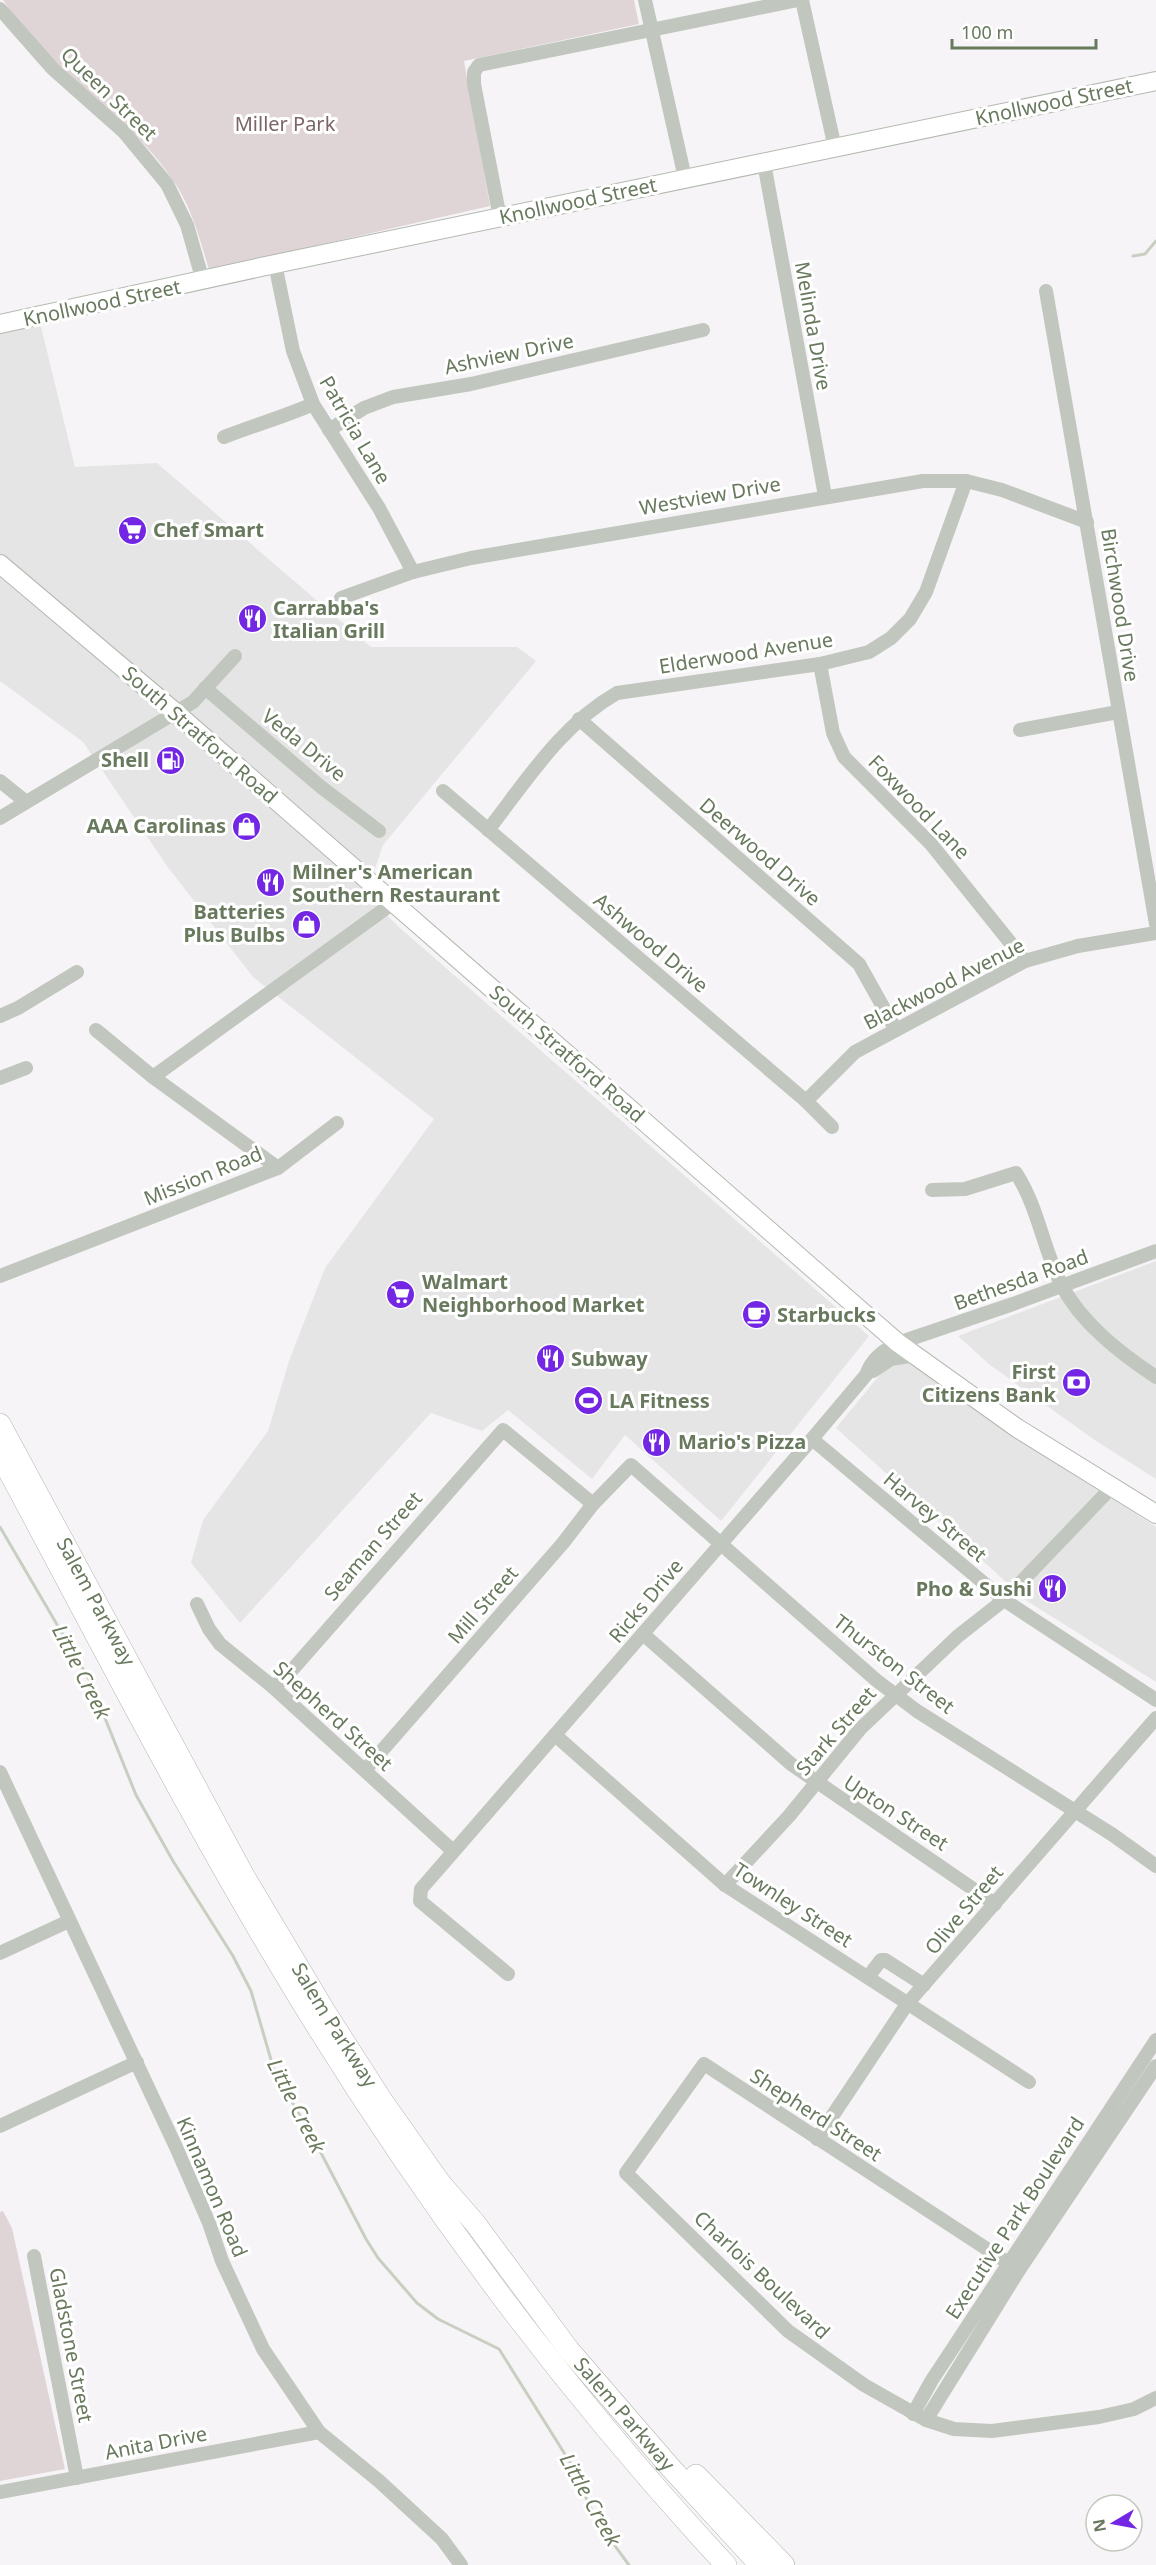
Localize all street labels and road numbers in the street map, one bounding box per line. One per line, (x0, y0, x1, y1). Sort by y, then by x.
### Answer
street label: Queen Street (55, 41, 163, 146)
street label: Knollwood Street (973, 72, 1135, 131)
street label: Knollwood Street (497, 171, 659, 230)
street label: Melinda Drive (789, 259, 838, 392)
street label: Knollwood Street (21, 273, 183, 332)
street label: Ashview Drive (442, 327, 576, 380)
street label: Patricia Lane (314, 371, 397, 489)
street label: Westview Drive (637, 470, 783, 521)
street label: Birchwood Drive (1095, 526, 1146, 684)
street label: Elderwood Avenue (657, 625, 835, 680)
street label: South Stratford Road (117, 660, 284, 809)
street label: Veda Drive (257, 702, 352, 787)
street label: Foxwood Lane (863, 749, 976, 865)
street label: Deerwood Drive (694, 791, 827, 912)
street label: Ashwood Drive (588, 887, 714, 998)
street label: Blackwood Avenue (859, 931, 1029, 1036)
street label: South Stratford Road (484, 979, 651, 1128)
street label: Mission Road (140, 1140, 266, 1212)
street label: Bethesda Road (950, 1243, 1092, 1316)
street label: Harvey Street (878, 1466, 992, 1568)
street label: Seaman Street (318, 1485, 428, 1606)
street label: Salem Parkway (51, 1533, 142, 1671)
street label: Ricks Drive (602, 1553, 689, 1648)
street label: Mill Street (441, 1560, 524, 1649)
street label: Thurston Street (828, 1608, 960, 1719)
street label: Shepherd Street (268, 1655, 399, 1776)
street label: Stark Street (790, 1681, 882, 1781)
street label: Upton Street (839, 1769, 954, 1856)
street label: Townley Street (729, 1856, 858, 1953)
street label: Olive Street (918, 1859, 1009, 1960)
street label: Salem Parkway (286, 1958, 384, 2093)
street label: Shepherd Street (745, 2062, 887, 2167)
street label: Executive Park Boulevard (939, 2111, 1090, 2324)
street label: Kinnamon Road (171, 2113, 254, 2261)
street label: Charlois Boulevard (689, 2204, 836, 2345)
street label: Gladstone Street (43, 2265, 100, 2424)
street label: Salem Parkway (568, 2351, 682, 2477)
street label: Anita Drive (103, 2419, 209, 2466)

